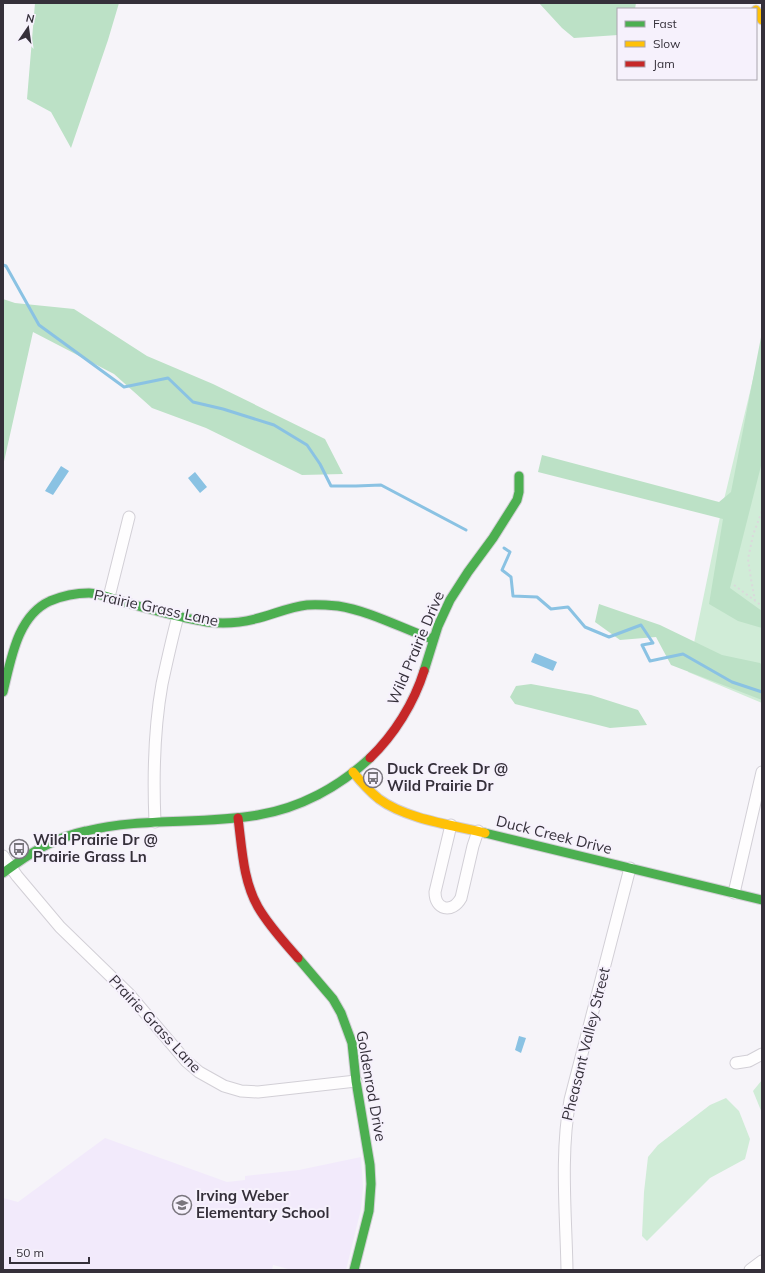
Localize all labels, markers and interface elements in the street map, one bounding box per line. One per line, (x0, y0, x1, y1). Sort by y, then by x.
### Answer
north arrow (8, 8, 48, 48)
legend (617, 8, 757, 80)
text: N (25, 11, 36, 26)
text: Fast (653, 16, 677, 31)
text: Slow (653, 36, 681, 51)
text: Jam (653, 56, 675, 71)
street label: Prairie Grass Lane (92, 585, 220, 630)
street label: Wild Prairie Drive (383, 588, 448, 707)
place label: Duck Creek Dr @ Wild Prairie Dr (387, 759, 508, 795)
bus stop icon: Duck Creek Dr @ Wild Prairie Dr (362, 767, 384, 789)
street label: Duck Creek Drive (494, 811, 614, 858)
place label: Wild Prairie Dr @ Prairie Grass Ln (33, 830, 158, 866)
bus stop icon: Wild Prairie Dr @ Prairie Grass Ln (8, 838, 30, 860)
street label: Pheasant Valley Street (557, 965, 614, 1122)
street label: Prairie Grass Lane (105, 971, 206, 1077)
street label: Goldenrod Drive (352, 1029, 391, 1143)
place label: Irving Weber Elementary School (196, 1186, 329, 1222)
school or university icon: Irving Weber Elementary School (171, 1194, 193, 1216)
scale bar (10, 1239, 89, 1265)
text: 50 m (16, 1245, 44, 1260)

